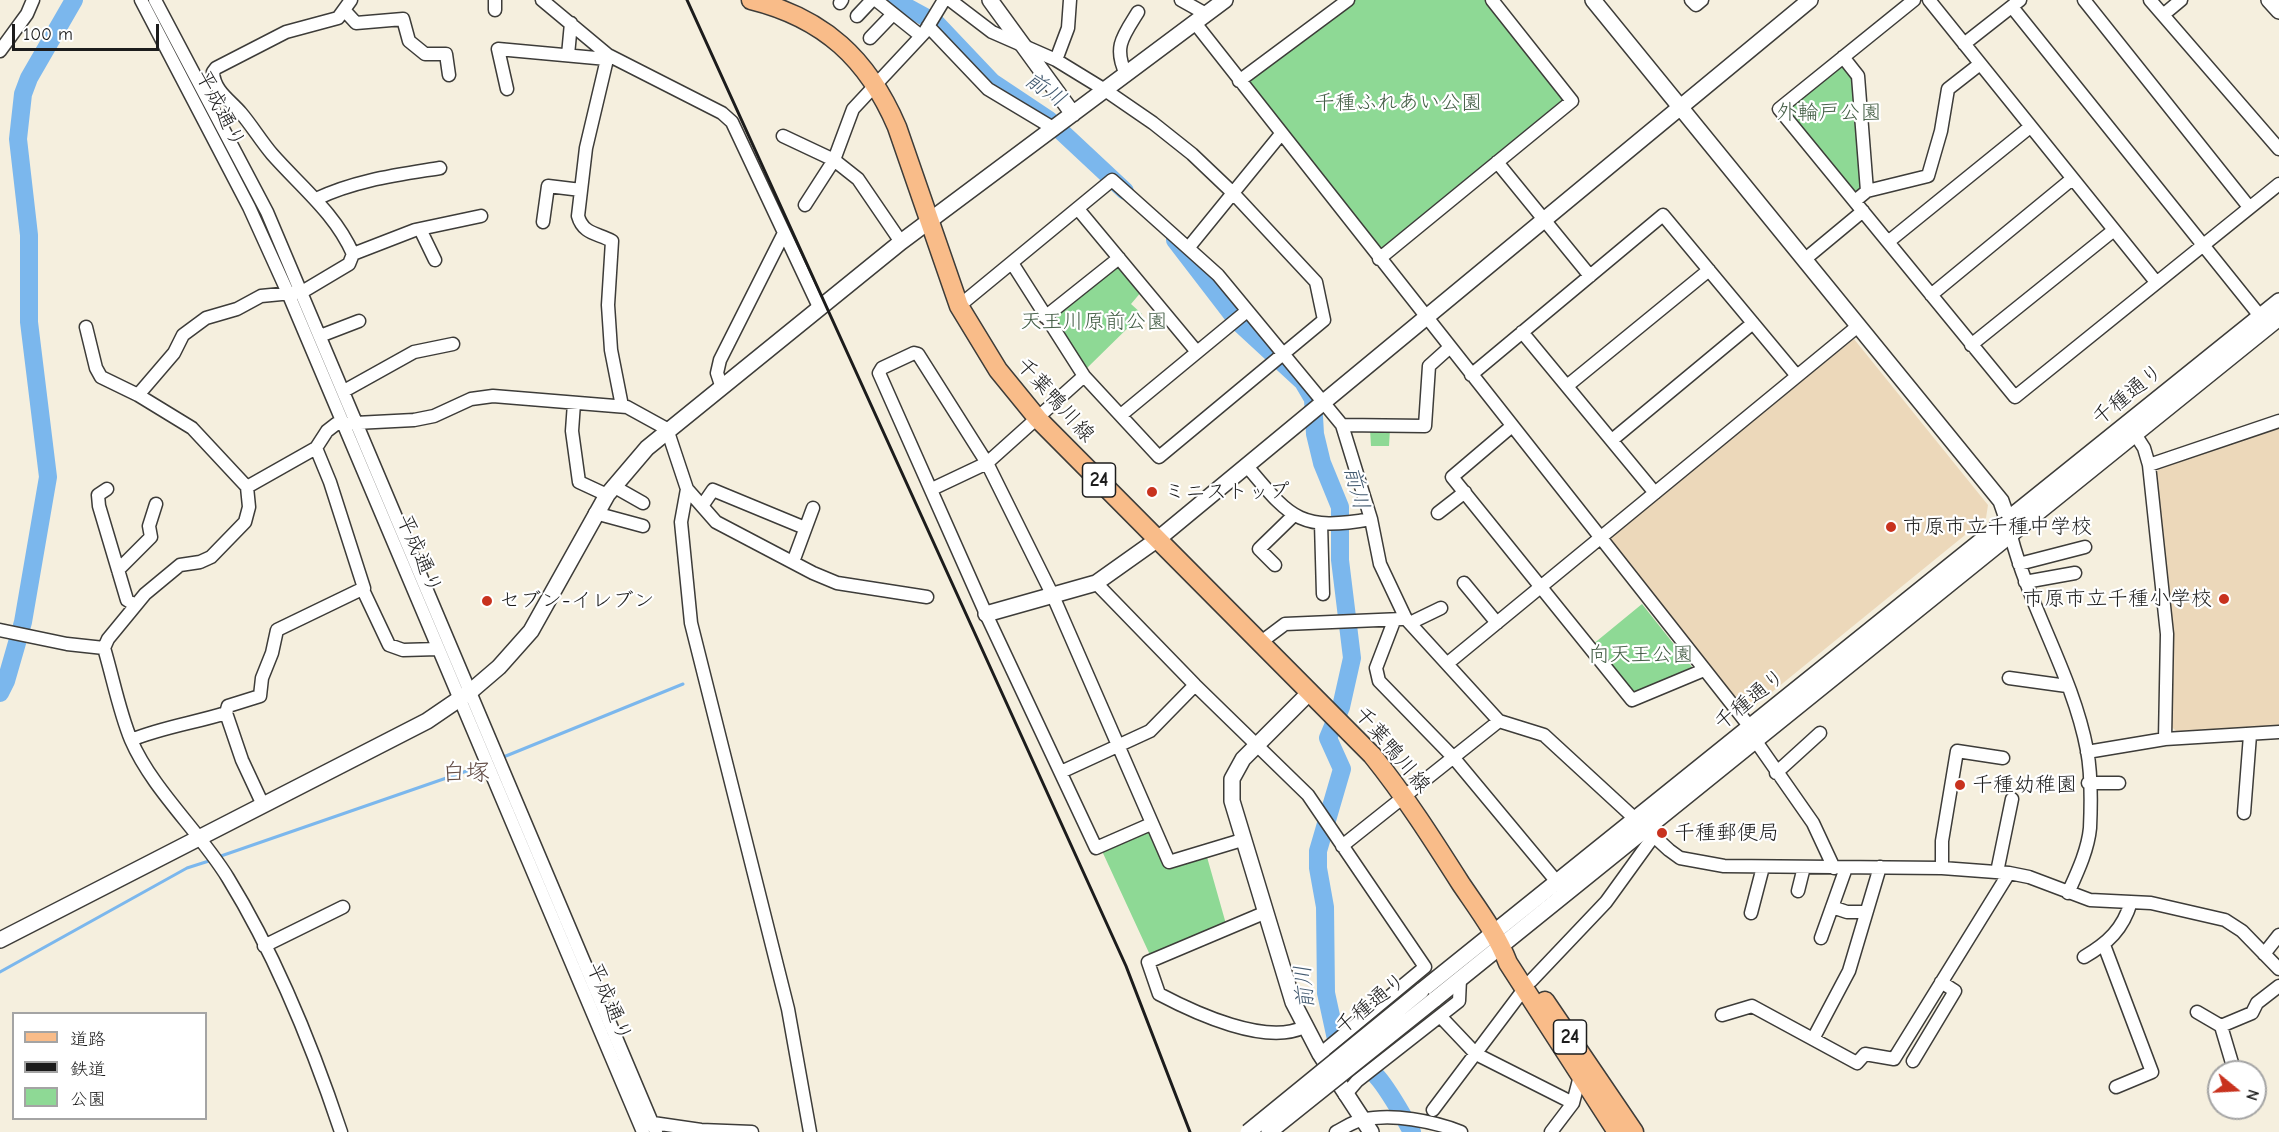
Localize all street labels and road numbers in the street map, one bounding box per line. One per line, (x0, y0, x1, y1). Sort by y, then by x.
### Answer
street label: 平成通り (190, 66, 250, 152)
street label: 千葉鴨川線 (1011, 353, 1099, 447)
street label: 千種通り (2087, 359, 2169, 431)
road number: 24 (1082, 463, 1116, 497)
street label: 平成通り (391, 510, 447, 598)
street label: 千種通り (1709, 664, 1791, 736)
street label: 千葉鴨川線 (1349, 702, 1435, 798)
street label: 平成通り (581, 958, 637, 1046)
street label: 千種通り (1330, 968, 1412, 1040)
road number: 24 (1554, 1020, 1586, 1054)

